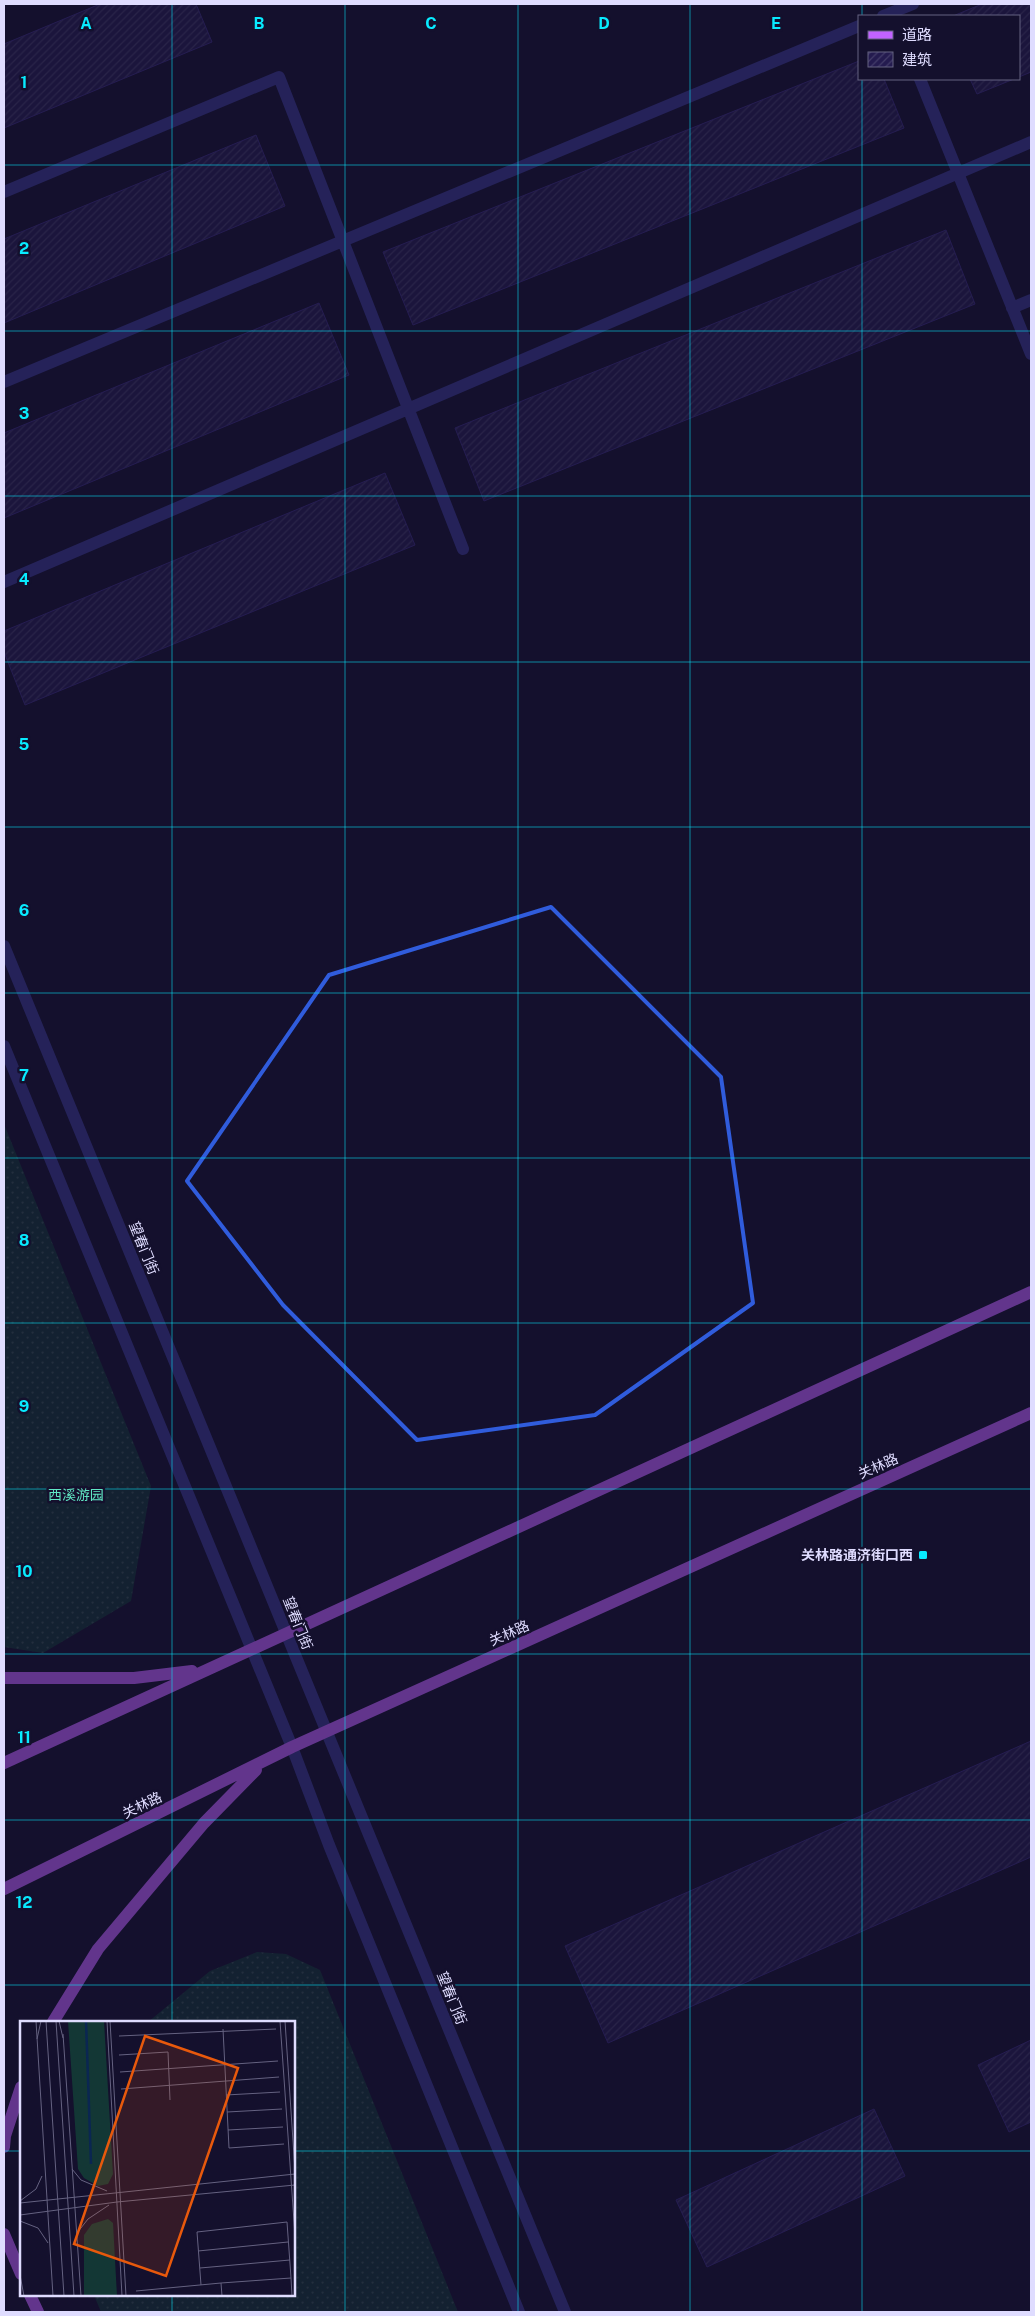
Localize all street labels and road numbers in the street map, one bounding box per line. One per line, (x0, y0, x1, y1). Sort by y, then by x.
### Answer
street label: 望春门街 (126, 1219, 162, 1277)
street label: 关林路 (856, 1450, 900, 1482)
street label: 望春门街 (280, 1594, 316, 1652)
street label: 关林路 (487, 1617, 531, 1649)
street label: 关林路 (120, 1789, 164, 1821)
street label: 望春门街 (434, 1969, 470, 2027)

